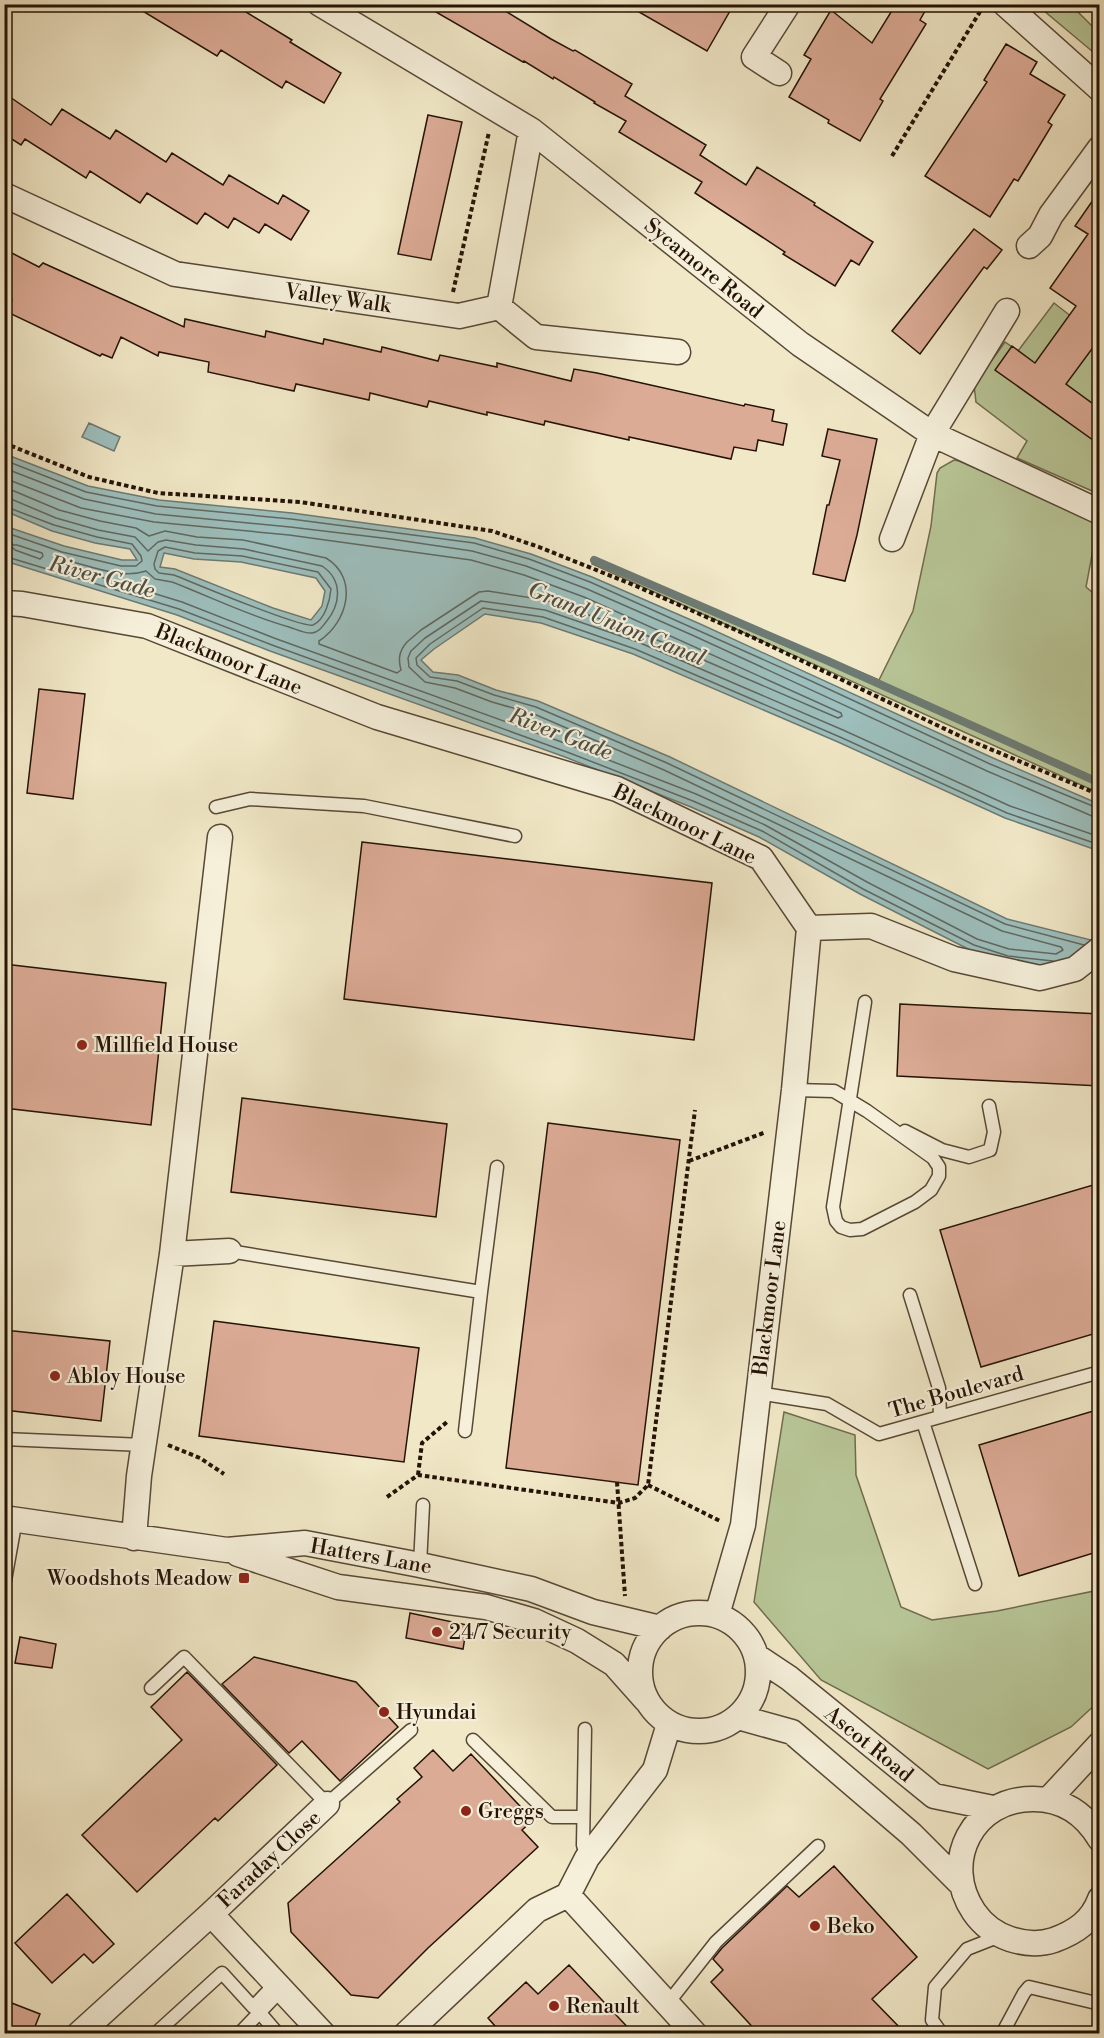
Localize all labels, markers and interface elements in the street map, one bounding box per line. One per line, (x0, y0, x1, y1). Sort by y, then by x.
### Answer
street label: Sycamore Road (639, 213, 768, 325)
street label: Valley Walk (282, 279, 394, 319)
water label: River Gade (45, 550, 158, 605)
water label: Grand Union Canal (524, 576, 709, 672)
street label: Blackmoor Lane (150, 618, 306, 701)
water label: River Gade (504, 702, 616, 766)
street label: Blackmoor Lane (608, 779, 760, 871)
place label: Millfield House (94, 1033, 238, 1059)
marker: Millfield House (75, 1038, 89, 1052)
street label: Blackmoor Lane (747, 1219, 792, 1378)
street label: The Boulevard (886, 1361, 1027, 1425)
place label: Abloy House (66, 1364, 186, 1390)
marker: Abloy House (48, 1369, 62, 1383)
street label: Hatters Lane (308, 1534, 434, 1580)
place label: Woodshots Meadow (46, 1566, 233, 1592)
marker: Woodshots Meadow (237, 1571, 251, 1585)
place label: 24/7 Security (449, 1620, 572, 1646)
marker: 24/7 Security (430, 1625, 444, 1639)
place label: Hyundai (396, 1700, 477, 1726)
street label: Ascot Road (818, 1701, 918, 1788)
marker: Hyundai (377, 1705, 391, 1719)
place label: Greggs (478, 1799, 544, 1825)
marker: Greggs (459, 1804, 473, 1818)
street label: Faraday Close (213, 1805, 327, 1914)
place label: Beko (826, 1914, 875, 1940)
marker: Beko (808, 1919, 822, 1933)
place label: Renault (566, 1994, 640, 2020)
marker: Renault (547, 1999, 561, 2013)

